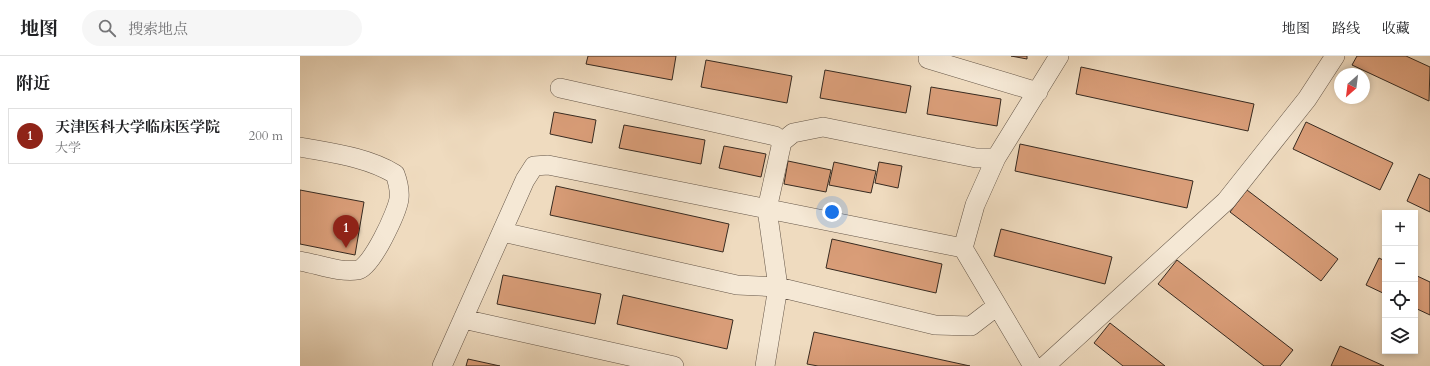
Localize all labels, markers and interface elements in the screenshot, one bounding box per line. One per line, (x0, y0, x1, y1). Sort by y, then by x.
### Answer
search box (82, 10, 362, 46)
text: 地图 (20, 16, 58, 42)
icon: search (96, 17, 118, 39)
text: 搜索地点 (128, 19, 188, 39)
text: 地图 (1282, 19, 1310, 38)
text: 路线 (1332, 19, 1360, 38)
text: 收藏 (1382, 19, 1410, 38)
north arrow (1334, 68, 1370, 104)
text: 附近 (16, 72, 50, 95)
text: 天津医科大学临床医学院 (55, 117, 220, 137)
text: 1 (27, 127, 33, 145)
text: 200 m (249, 127, 283, 145)
text: 大学 (55, 139, 81, 157)
your location (822, 202, 842, 222)
map controls (1382, 210, 1418, 354)
button: + (1382, 210, 1418, 246)
pin: 1 (333, 215, 359, 248)
button: − (1382, 246, 1418, 282)
button: locate (1382, 282, 1418, 318)
button: layers (1382, 318, 1418, 354)

